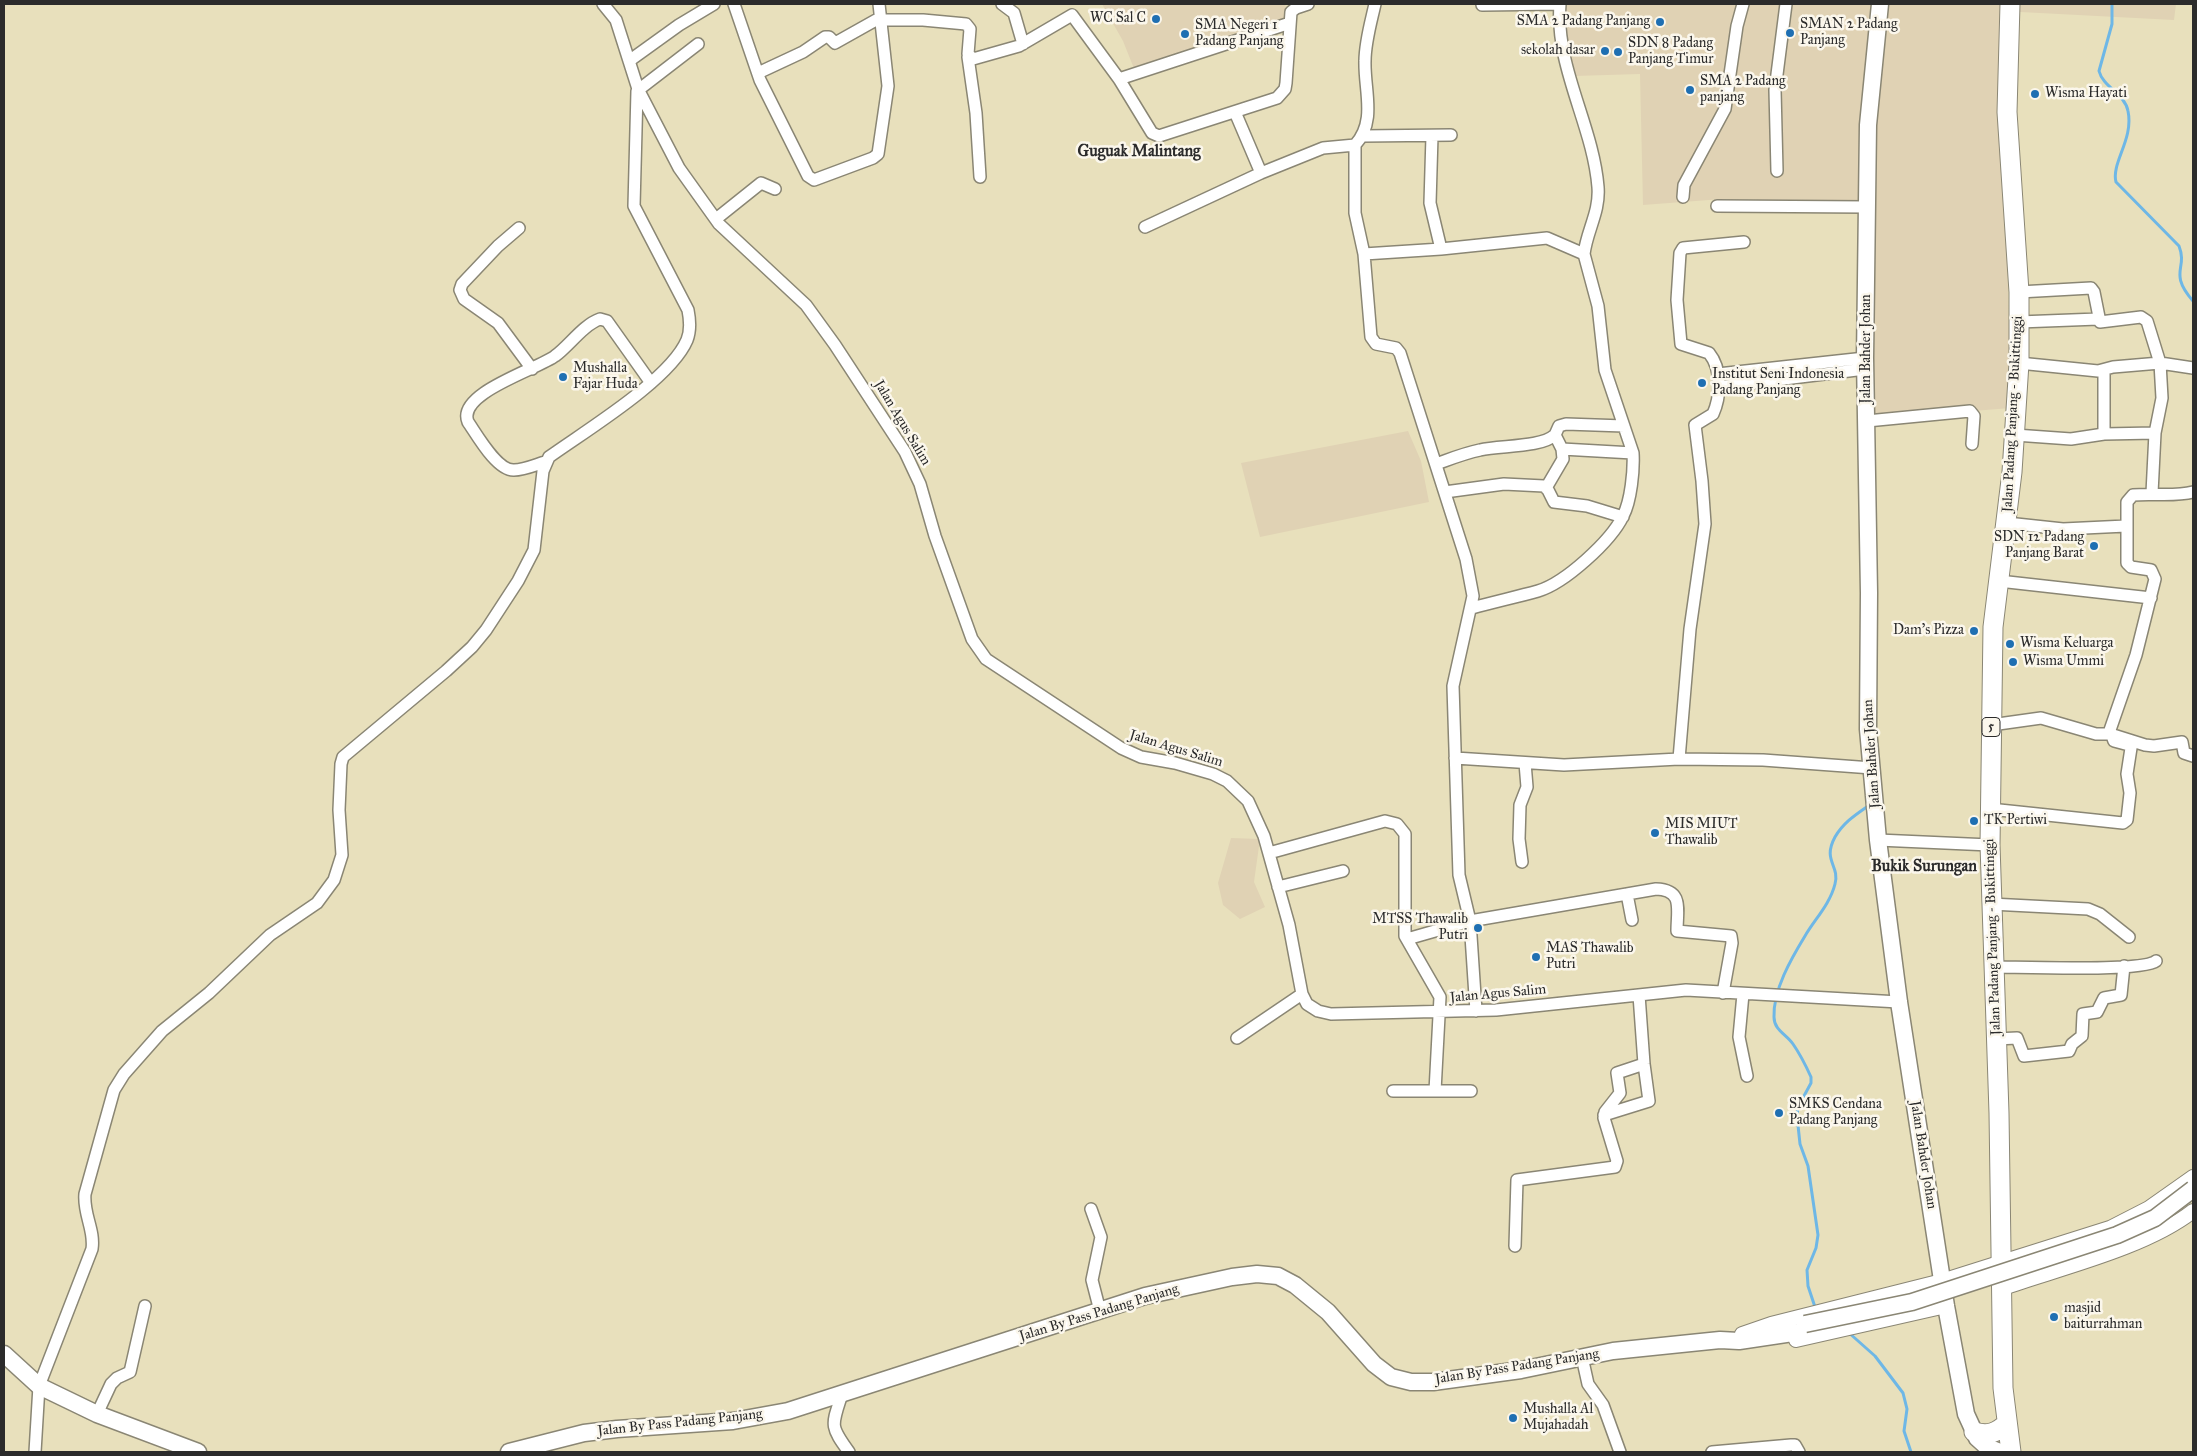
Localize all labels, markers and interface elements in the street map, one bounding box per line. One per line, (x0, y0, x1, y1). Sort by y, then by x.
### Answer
place label: WC Sal C (1090, 11, 1146, 27)
marker: WC Sal C (1150, 13, 1162, 25)
place label: SMA 2 Padang Panjang (1517, 14, 1650, 30)
marker: SMA 2 Padang Panjang (1654, 16, 1666, 28)
place label: SMAN 2 Padang Panjang (1800, 17, 1897, 49)
place label: SMA Negeri 1 Padang Panjang (1195, 18, 1283, 50)
marker: SMAN 2 Padang Panjang (1784, 27, 1796, 39)
marker: SMA Negeri 1 Padang Panjang (1179, 28, 1191, 40)
place label: SDN 8 Padang Panjang Timur (1628, 36, 1714, 68)
place label: sekolah dasar (1521, 43, 1595, 59)
marker: sekolah dasar (1599, 45, 1611, 57)
marker: SDN 8 Padang Panjang Timur (1612, 46, 1624, 58)
place label: SMA 2 Padang panjang (1700, 74, 1786, 106)
marker: SMA 2 Padang panjang (1684, 84, 1696, 96)
place label: Wisma Hayati (2045, 86, 2127, 102)
marker: Wisma Hayati (2029, 88, 2041, 100)
district label: Guguak Malintang (1077, 142, 1201, 162)
street label: Jalan Bahder Johan (1859, 294, 1875, 404)
street label: Jalan Padang Panjang - Bukittinggi (1999, 315, 2027, 513)
place label: Mushalla Fajar Huda (573, 361, 638, 394)
place label: Institut Seni Indonesia Padang Panjang (1712, 367, 1844, 400)
marker: Mushalla Fajar Huda (557, 371, 569, 383)
street label: Jalan Agus Salim (870, 377, 934, 469)
marker: Institut Seni Indonesia Padang Panjang (1696, 377, 1708, 389)
place label: SDN 12 Padang Panjang Barat (1994, 530, 2084, 562)
marker: SDN 12 Padang Panjang Barat (2088, 540, 2100, 552)
place label: Dam's Pizza (1893, 623, 1964, 639)
marker: Dam's Pizza (1968, 625, 1980, 637)
place label: Wisma Keluarga (2020, 636, 2113, 652)
marker: Wisma Keluarga (2004, 638, 2016, 650)
place label: Wisma Ummi (2023, 654, 2104, 670)
marker: Wisma Ummi (2007, 656, 2019, 668)
street label: Jalan Bahder Johan (1860, 699, 1884, 809)
road number: 5 (1982, 718, 2000, 736)
street label: Jalan Agus Salim (1127, 727, 1225, 771)
place label: TK Pertiwi (1984, 813, 2047, 829)
marker: TK Pertiwi (1968, 815, 1980, 827)
place label: MIS MIUT Thawalib (1665, 817, 1738, 850)
marker: MIS MIUT Thawalib (1649, 827, 1661, 839)
street label: Jalan Padang Panjang - Bukittinggi (1981, 838, 2005, 1036)
district label: Bukik Surungan (1871, 857, 1977, 877)
place label: MTSS Thawalib Putri (1372, 912, 1468, 944)
marker: MTSS Thawalib Putri (1472, 922, 1484, 934)
place label: MAS Thawalib Putri (1546, 941, 1634, 974)
marker: MAS Thawalib Putri (1530, 951, 1542, 963)
street label: Jalan Agus Salim (1449, 981, 1547, 1007)
place label: SMKS Cendana Padang Panjang (1789, 1097, 1882, 1130)
street label: Jalan Bahder Johan (1906, 1100, 1940, 1210)
marker: SMKS Cendana Padang Panjang (1773, 1107, 1785, 1119)
street label: Jalan By Pass Padang Panjang (1017, 1281, 1181, 1345)
place label: masjid baiturrahman (2064, 1301, 2142, 1334)
marker: masjid baiturrahman (2048, 1311, 2060, 1323)
street label: Jalan By Pass Padang Panjang (1434, 1346, 1600, 1388)
place label: Mushalla Al Mujahadah (1523, 1402, 1593, 1434)
street label: Jalan By Pass Padang Panjang (597, 1406, 763, 1440)
marker: Mushalla Al Mujahadah (1507, 1412, 1519, 1424)

